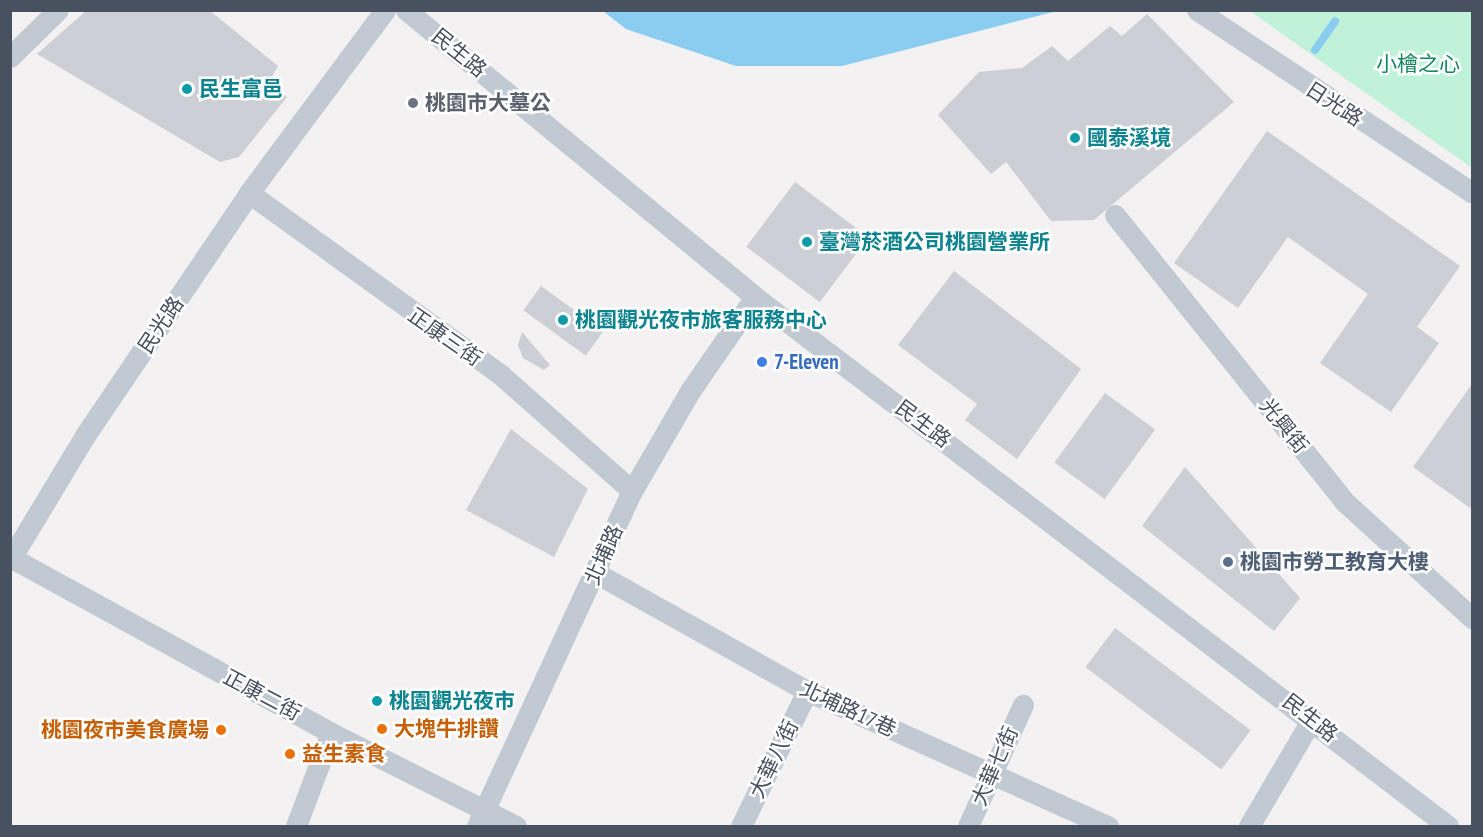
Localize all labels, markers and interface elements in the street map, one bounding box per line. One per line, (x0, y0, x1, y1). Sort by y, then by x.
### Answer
street label: 民生路 (427, 23, 491, 83)
park label: 小檜之心 (1376, 51, 1460, 77)
place label: 民生富邑 (199, 76, 283, 102)
street label: 日光路 (1301, 76, 1367, 132)
marker: 民生富邑 (180, 82, 194, 96)
place label: 桃園市大墓公 (425, 90, 551, 116)
marker: 桃園市大墓公 (406, 96, 420, 110)
place label: 國泰溪境 (1087, 125, 1171, 151)
marker: 國泰溪境 (1068, 131, 1082, 145)
place label: 臺灣菸酒公司桃園營業所 (819, 229, 1050, 255)
marker: 臺灣菸酒公司桃園營業所 (800, 235, 814, 249)
street label: 民光路 (133, 292, 189, 358)
street label: 正康三街 (403, 303, 487, 371)
place label: 桃園觀光夜市旅客服務中心 (575, 307, 827, 333)
marker: 桃園觀光夜市旅客服務中心 (556, 313, 570, 327)
place label: 7-Eleven (774, 349, 839, 375)
marker: 7-Eleven (755, 355, 769, 369)
street label: 光興街 (1254, 394, 1314, 458)
street label: 民生路 (890, 395, 956, 453)
street label: 北埔路 (580, 521, 628, 589)
place label: 桃園市勞工教育大樓 (1240, 549, 1429, 575)
marker: 桃園市勞工教育大樓 (1221, 555, 1235, 569)
street label: 正康二街 (219, 664, 305, 726)
street label: 北埔路17巷 (796, 676, 900, 742)
place label: 桃園觀光夜市 (389, 688, 515, 714)
street label: 民生路 (1277, 689, 1343, 747)
marker: 桃園觀光夜市 (370, 694, 384, 708)
place label: 大塊牛排讚 (394, 716, 499, 742)
street label: 大華八街 (744, 716, 804, 802)
place label: 桃園夜市美食廣場 (41, 717, 209, 743)
marker: 大塊牛排讚 (375, 722, 389, 736)
marker: 桃園夜市美食廣場 (214, 723, 228, 737)
street label: 大華七街 (966, 723, 1024, 809)
place label: 益生素食 (302, 741, 386, 767)
marker: 益生素食 (283, 747, 297, 761)

